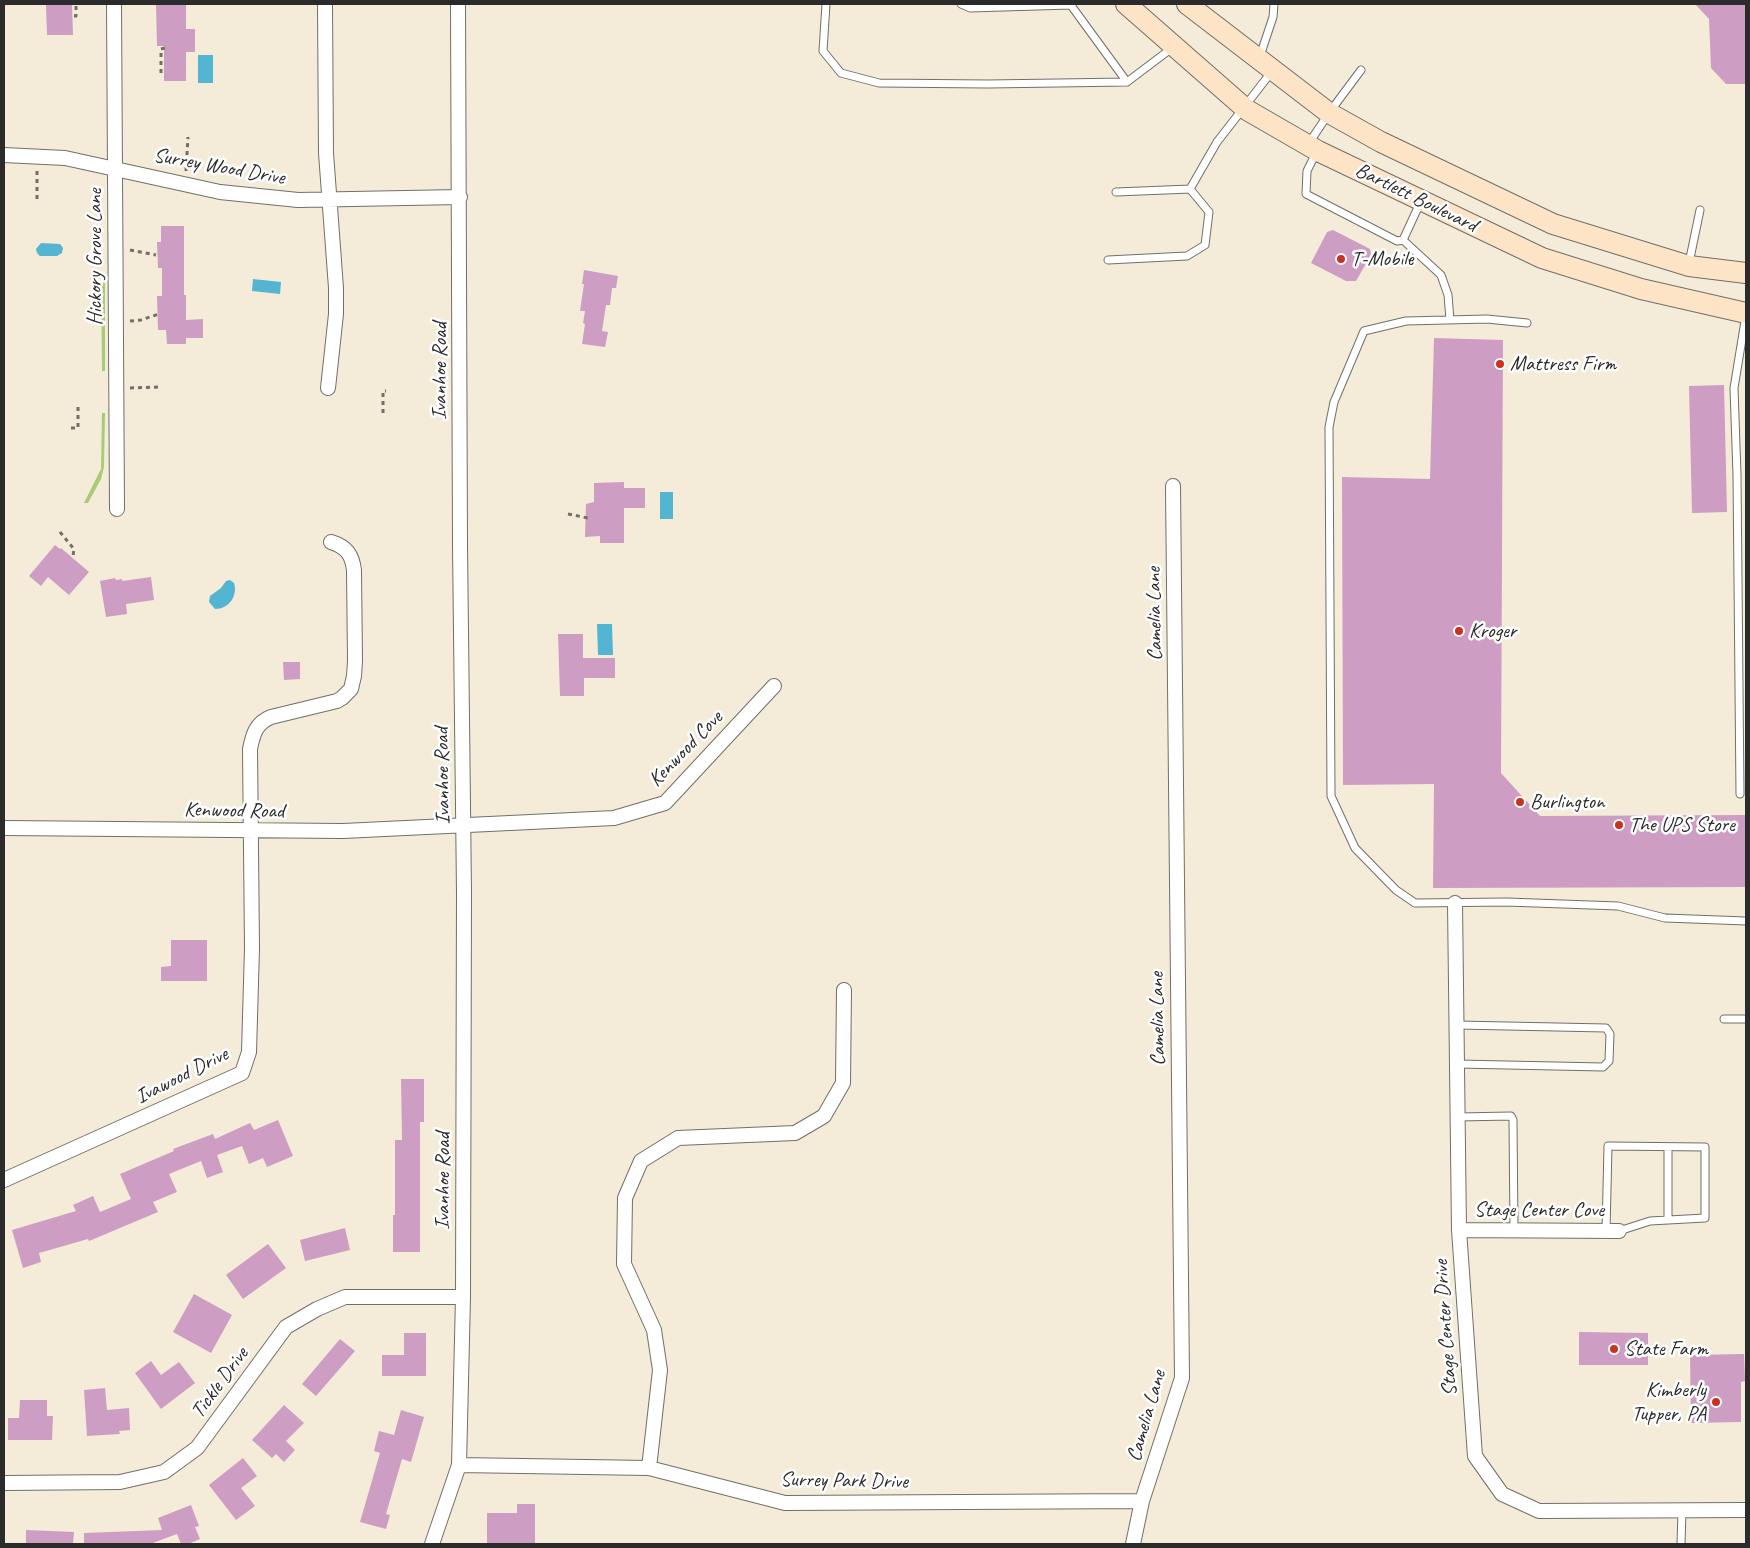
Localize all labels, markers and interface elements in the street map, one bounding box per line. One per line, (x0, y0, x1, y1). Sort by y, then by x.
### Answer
street label: Surrey Wood Drive (151, 143, 287, 191)
street label: Bartlett Boulevard (1351, 158, 1481, 238)
street label: Hickory Grove Lane (82, 189, 108, 325)
place label: T-Mobile (1351, 246, 1413, 272)
marker: T-Mobile (1335, 253, 1347, 265)
street label: Ivanhoe Road (427, 322, 453, 420)
place label: Mattress Firm (1510, 351, 1616, 377)
marker: Mattress Firm (1494, 358, 1506, 370)
street label: Camelia Lane (1142, 567, 1168, 661)
place label: Kroger (1469, 618, 1516, 644)
marker: Kroger (1453, 625, 1465, 637)
street label: Kenwood Cove (644, 706, 728, 792)
street label: Ivanhoe Road (430, 727, 456, 825)
place label: Burlington (1530, 789, 1604, 815)
marker: Burlington (1514, 796, 1526, 808)
street label: Kenwood Road (184, 798, 284, 824)
place label: The UPS Store (1629, 812, 1735, 838)
marker: The UPS Store (1613, 819, 1625, 831)
street label: Camelia Lane (1145, 972, 1171, 1066)
street label: Ivawood Drive (131, 1042, 233, 1110)
street label: Ivanhoe Road (430, 1132, 456, 1230)
street label: Stage Center Cove (1474, 1197, 1604, 1223)
street label: Stage Center Drive (1429, 1259, 1463, 1397)
place label: State Farm (1624, 1336, 1708, 1362)
street label: Tickle Drive (186, 1342, 254, 1424)
marker: State Farm (1608, 1343, 1620, 1355)
street label: Camelia Lane (1122, 1367, 1172, 1465)
place label: Kimberly Tupper, PA (1632, 1377, 1706, 1427)
marker: Kimberly Tupper, PA (1710, 1396, 1722, 1408)
street label: Surrey Park Drive (780, 1467, 908, 1495)

